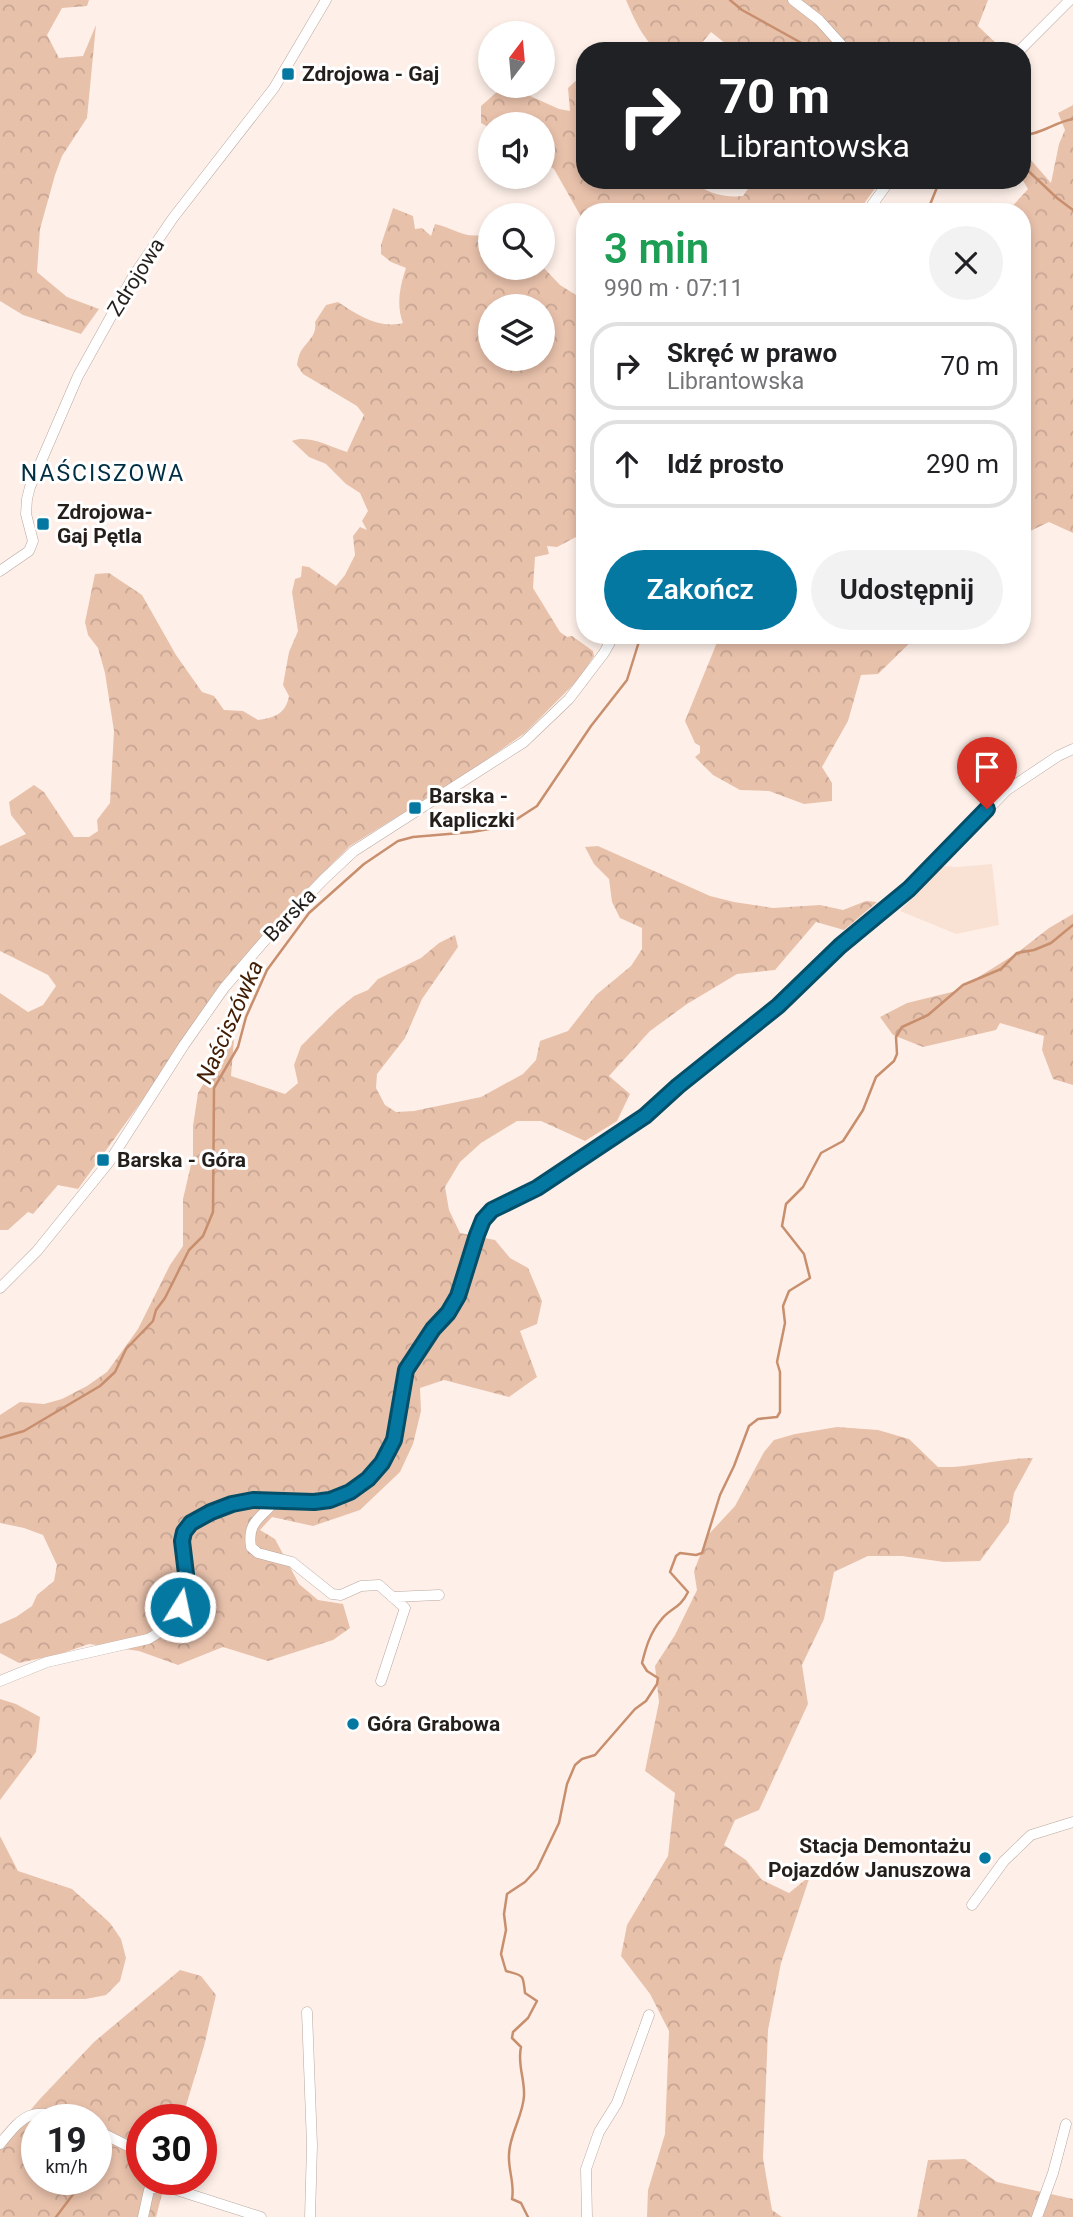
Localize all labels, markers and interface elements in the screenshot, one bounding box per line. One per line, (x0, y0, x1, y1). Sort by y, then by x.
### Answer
north arrow (478, 21, 555, 98)
map controls (478, 21, 555, 371)
place label: Zdrojowa - Gaj (302, 62, 439, 86)
marker: Zdrojowa - Gaj (280, 66, 296, 82)
text: 70 m (719, 68, 830, 125)
icon: right (604, 70, 695, 161)
button: sound (478, 112, 555, 189)
text: Librantowska (719, 127, 910, 165)
button: search (478, 203, 555, 280)
text: 3 min (604, 224, 709, 273)
button: close (929, 226, 1003, 300)
street label: Zdrojowa (103, 234, 169, 320)
text: 990 m · 07:11 (604, 275, 743, 302)
button: layers (478, 294, 555, 371)
text: Skręć w prawo (667, 338, 837, 368)
icon: right (608, 347, 646, 385)
text: 70 m (941, 351, 999, 381)
text: Librantowska (667, 368, 804, 395)
icon: ahead (608, 445, 646, 483)
text: Idź prosto (667, 449, 784, 479)
text: 290 m (926, 449, 999, 479)
district label: NAŚCISZOWA (21, 459, 185, 487)
place label: Zdrojowa- Gaj Pętla (57, 500, 153, 548)
marker: Zdrojowa- Gaj Pętla (35, 516, 51, 532)
button: Zakończ (604, 550, 797, 630)
button: Udostępnij (811, 550, 1003, 630)
pin (957, 737, 1017, 809)
icon: arrive (968, 748, 1006, 786)
place label: Barska - Kapliczki (429, 784, 515, 832)
marker: Barska - Kapliczki (407, 800, 423, 816)
street label: Barska (259, 883, 321, 947)
water label: Naściszówka (191, 956, 269, 1088)
place label: Barska - Góra (117, 1148, 246, 1172)
marker: Barska - Góra (95, 1152, 111, 1168)
position arrow (143, 1570, 217, 1644)
place label: Góra Grabowa (367, 1712, 500, 1736)
marker: Góra Grabowa (345, 1716, 361, 1732)
place label: Stacja Demontażu Pojazdów Januszowa (768, 1834, 971, 1882)
marker: Stacja Demontażu Pojazdów Januszowa (977, 1850, 993, 1866)
speed limit sign: 30 (126, 2104, 217, 2195)
text: 19 (46, 2120, 87, 2161)
text: km/h (45, 2156, 88, 2177)

